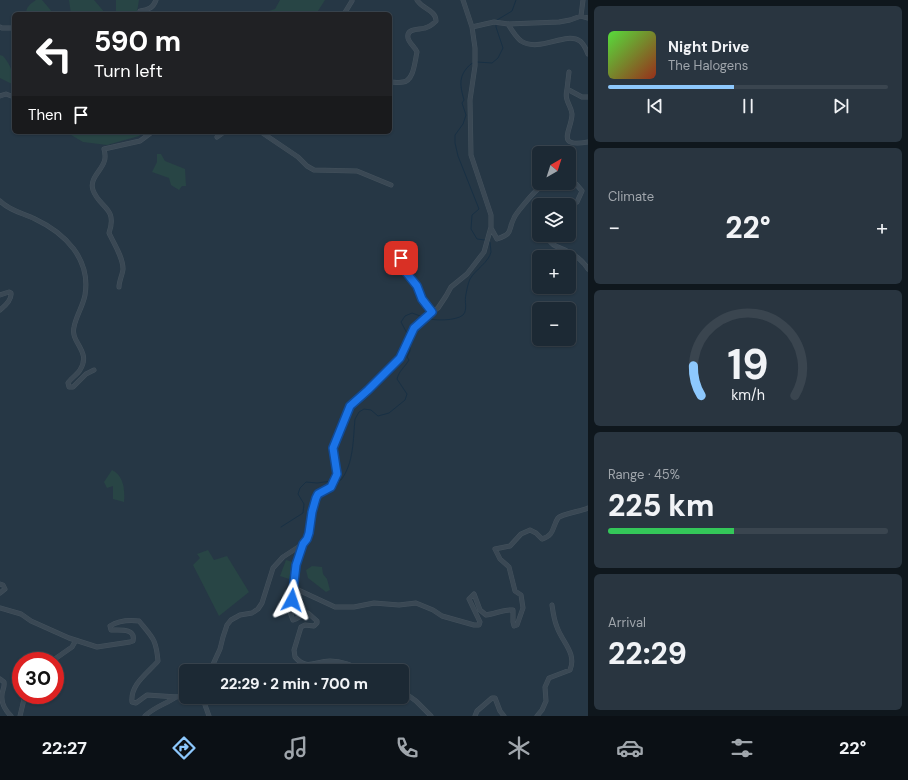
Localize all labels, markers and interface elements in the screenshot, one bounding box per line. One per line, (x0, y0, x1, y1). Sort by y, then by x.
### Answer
text: 590 m (94, 23, 181, 60)
icon: left (28, 28, 80, 80)
text: Night Drive (668, 37, 749, 57)
text: The Halogens (668, 57, 748, 74)
text: Turn left (94, 59, 163, 83)
icon: previous (644, 95, 666, 117)
icon: pause (737, 95, 759, 117)
icon: next (830, 95, 852, 117)
icon: arrive (70, 104, 92, 126)
text: Then (28, 105, 62, 125)
north arrow (532, 146, 576, 190)
map controls (532, 146, 576, 346)
text: Climate (608, 188, 654, 205)
button: layers (532, 198, 576, 242)
text: 22° (725, 208, 771, 247)
text: − (608, 213, 620, 242)
text: + (876, 213, 888, 242)
pin (384, 241, 418, 275)
icon: arrive (390, 247, 412, 269)
button: + (532, 250, 576, 294)
button: − (532, 302, 576, 346)
text: 19 (727, 338, 769, 392)
text: km/h (731, 386, 765, 404)
text: Range · 45% (608, 466, 680, 483)
text: 225 km (608, 486, 714, 525)
position arrow (271, 579, 313, 621)
text: Arrival (608, 614, 646, 631)
text: 22:29 (608, 634, 687, 673)
speed limit sign: 30 (12, 652, 64, 704)
text: 22:29 · 2 min · 700 m (220, 674, 368, 694)
icon: directions (170, 734, 198, 762)
icon: music (282, 734, 310, 762)
icon: phone (393, 734, 421, 762)
icon: climate (505, 734, 533, 762)
icon: car (616, 734, 644, 762)
icon: filters (728, 734, 756, 762)
text: 22:27 (42, 736, 87, 760)
text: 22° (839, 736, 866, 760)

